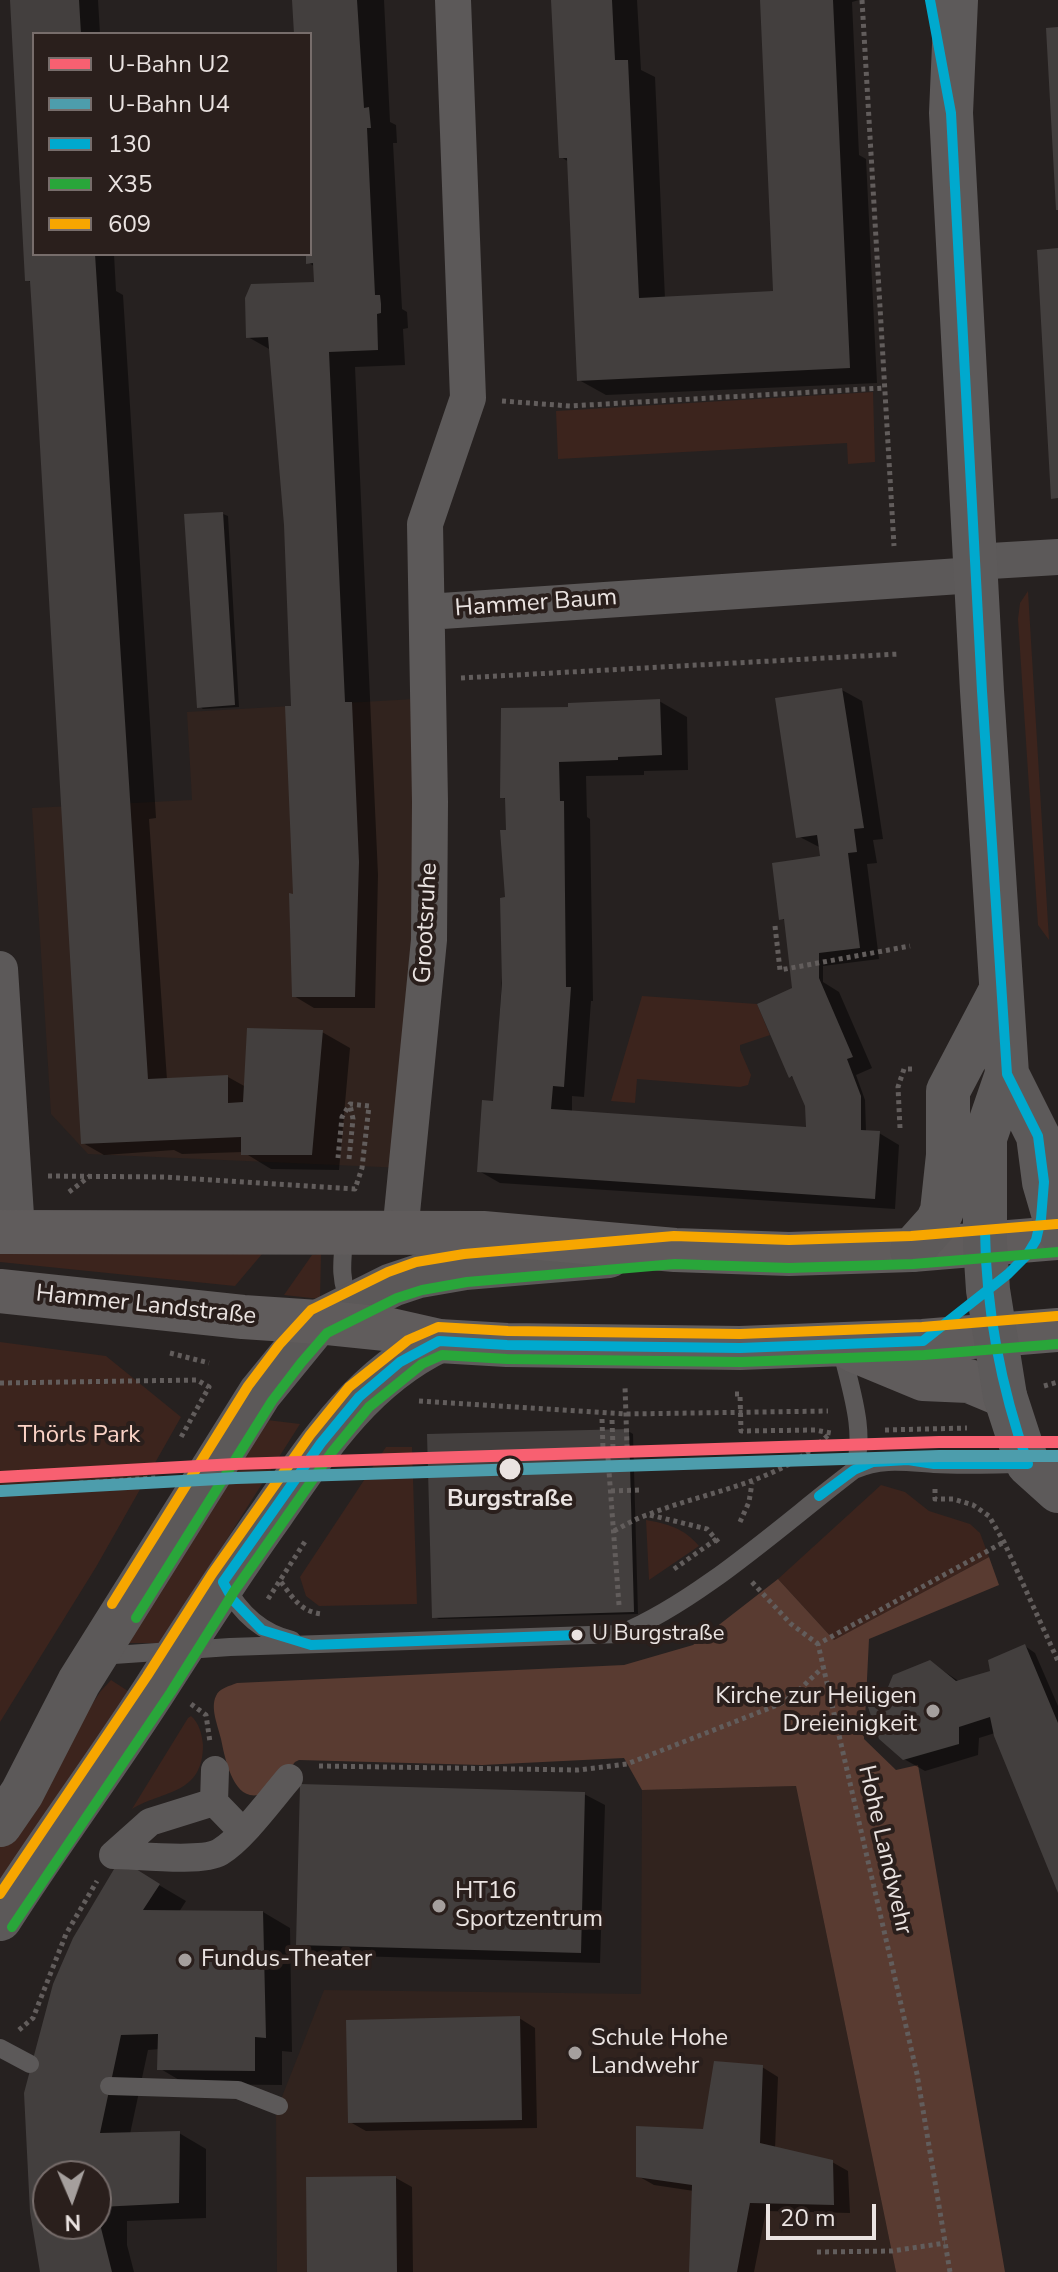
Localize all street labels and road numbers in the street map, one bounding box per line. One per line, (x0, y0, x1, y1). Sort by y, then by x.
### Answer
street label: Hammer Baum (454, 584, 618, 624)
street label: Grootsruhe (409, 862, 445, 984)
street label: Hammer Landstraße (34, 1280, 258, 1332)
street label: Hohe Landwehr (851, 1763, 917, 1937)

